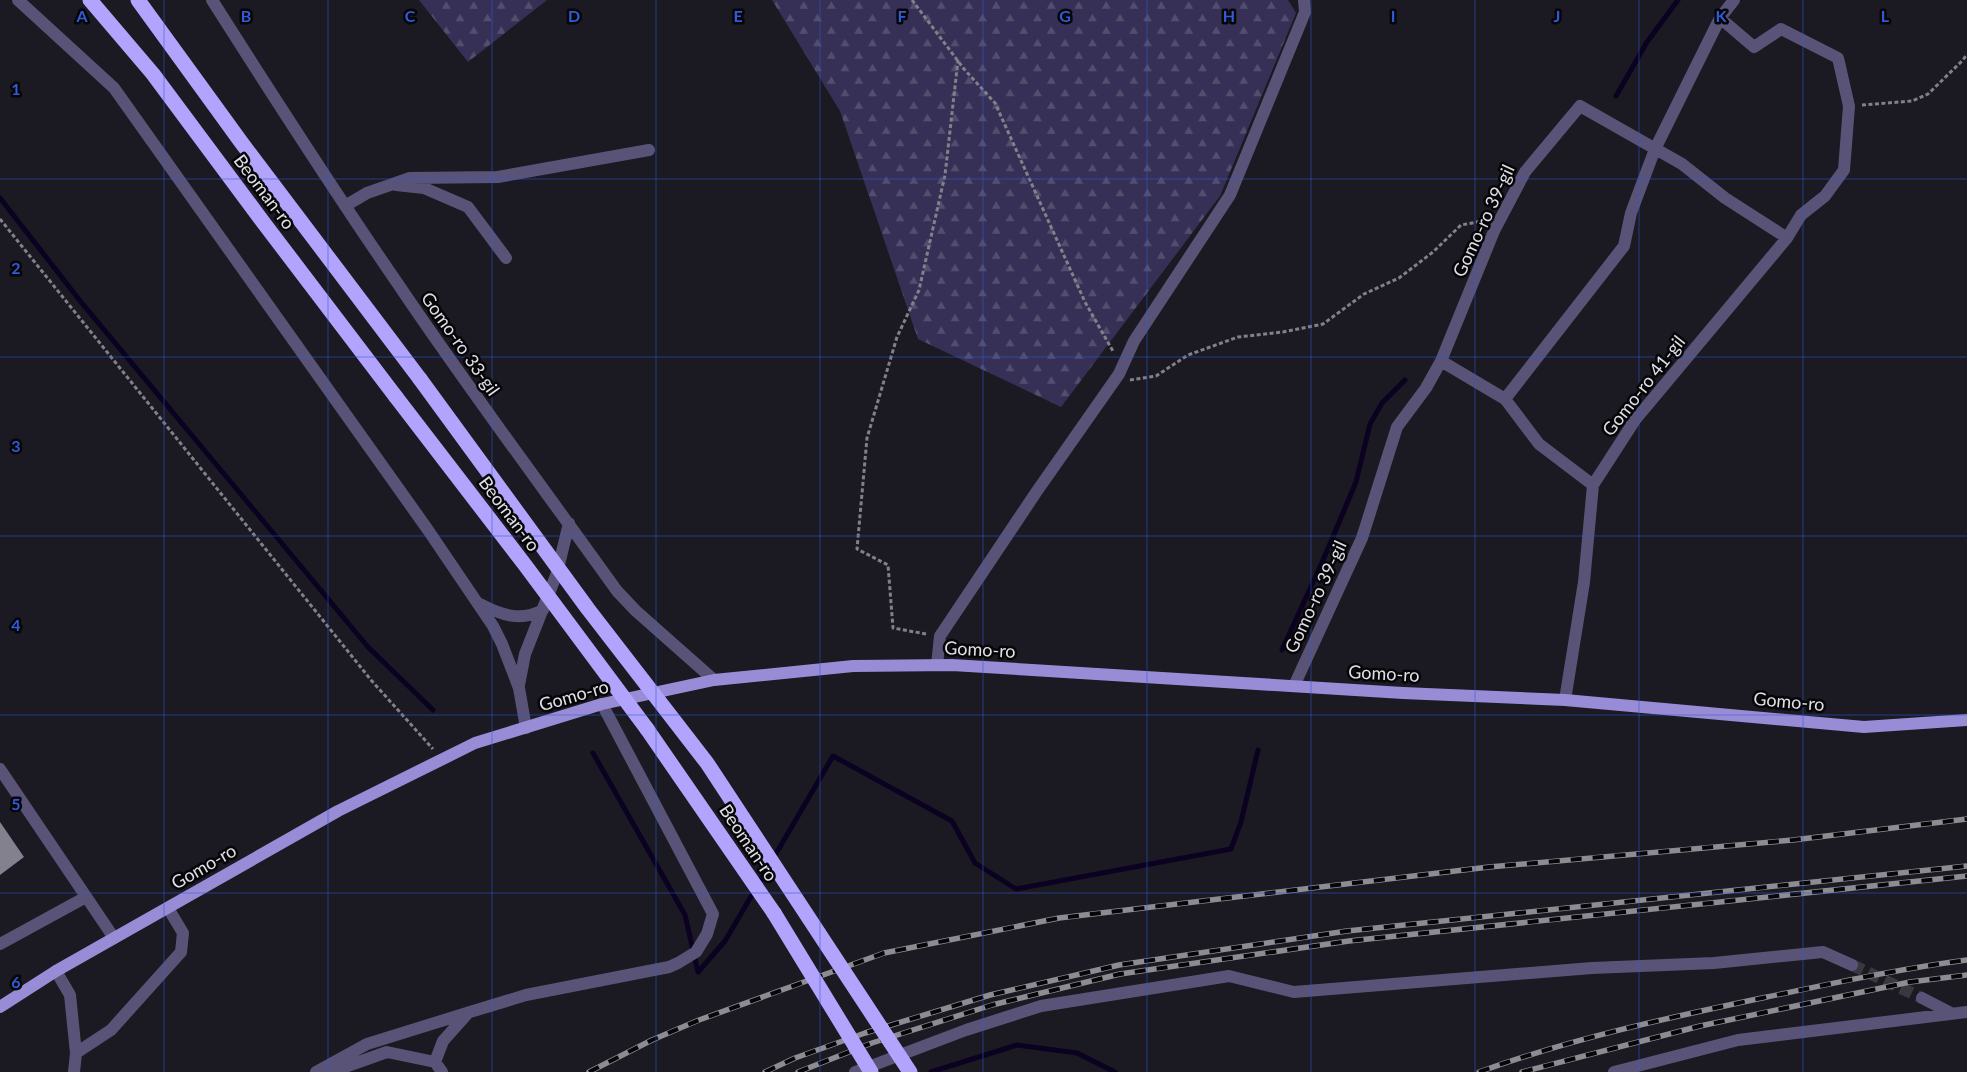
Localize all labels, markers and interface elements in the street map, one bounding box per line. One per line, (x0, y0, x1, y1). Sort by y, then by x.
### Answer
text: A (75, 6, 88, 25)
text: B (241, 6, 251, 25)
text: C (405, 6, 416, 25)
text: D (568, 6, 580, 25)
text: E (733, 6, 743, 25)
text: F (897, 6, 907, 25)
text: G (1059, 6, 1071, 25)
text: H (1223, 6, 1235, 25)
text: I (1391, 6, 1395, 25)
text: J (1554, 6, 1560, 25)
text: K (1716, 6, 1728, 25)
text: L (1881, 6, 1890, 25)
text: 1 (11, 79, 21, 98)
street label: Beoman-ro (230, 150, 300, 233)
street label: Gomo-ro 39-gil (1447, 161, 1519, 280)
text: 2 (11, 258, 21, 277)
street label: Gomo-ro 33-gil (417, 287, 505, 399)
street label: Gomo-ro 41-gil (1597, 331, 1689, 440)
text: 3 (11, 436, 21, 455)
street label: Beoman-ro (475, 472, 545, 555)
street label: Gomo-ro 39-gil (1279, 537, 1351, 656)
text: 4 (11, 615, 21, 634)
street label: Gomo-ro (944, 636, 1016, 662)
street label: Gomo-ro (1348, 660, 1420, 686)
street label: Gomo-ro (536, 675, 611, 715)
street label: Gomo-ro (1753, 687, 1826, 715)
text: 5 (11, 794, 21, 813)
street label: Beoman-ro (715, 800, 783, 885)
street label: Gomo-ro (167, 839, 240, 893)
text: 6 (11, 972, 21, 991)

